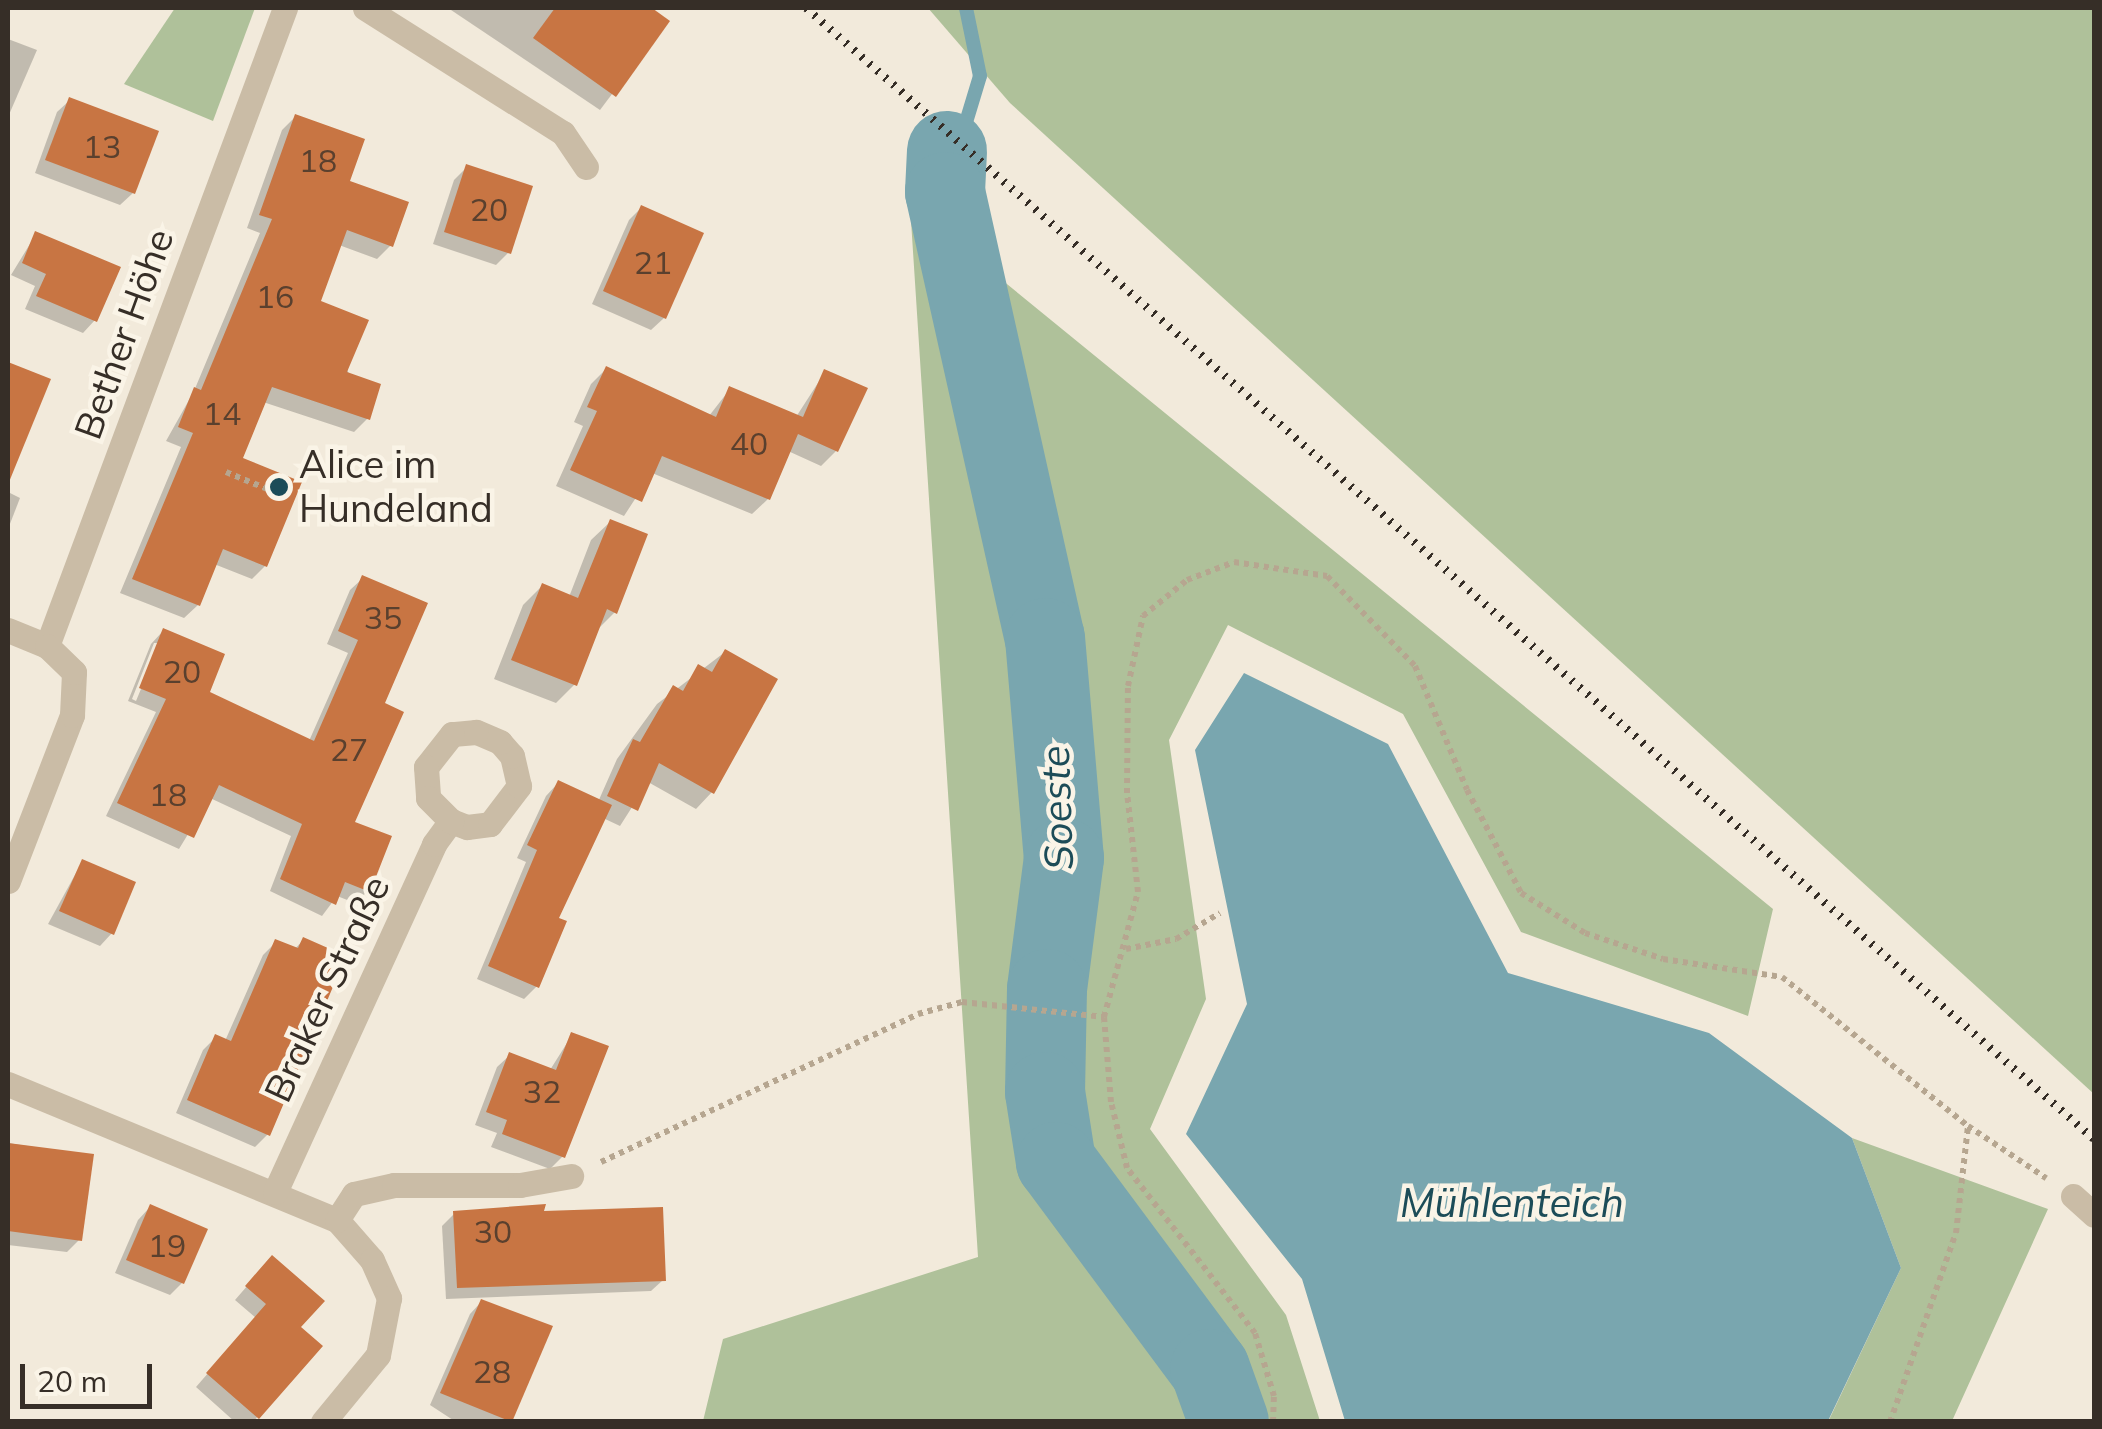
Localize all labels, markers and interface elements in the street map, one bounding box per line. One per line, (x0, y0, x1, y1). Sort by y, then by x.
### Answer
house number: 13 (83, 127, 121, 165)
house number: 18 (299, 141, 337, 179)
house number: 20 (470, 190, 508, 228)
street label: Bether Höhe (65, 223, 183, 445)
house number: 21 (634, 243, 672, 281)
house number: 16 (256, 277, 294, 315)
house number: 14 (203, 394, 241, 432)
house number: 40 (730, 424, 768, 462)
place label: Alice im Hundeland (299, 442, 493, 532)
marker: Alice im Hundeland (268, 476, 290, 498)
house number: 35 (364, 598, 402, 636)
house number: 20 (163, 652, 201, 690)
house number: 27 (330, 730, 368, 768)
water label: Soeste (1030, 745, 1082, 871)
house number: 18 (149, 775, 187, 813)
street label: Braker Straße (255, 869, 399, 1109)
house number: 32 (523, 1072, 561, 1110)
water label: Mühlenteich (1400, 1178, 1624, 1226)
house number: 30 (474, 1212, 512, 1250)
house number: 19 (148, 1226, 186, 1264)
scale bar (25, 1344, 158, 1406)
house number: 28 (473, 1352, 511, 1390)
text: 20 m (37, 1362, 107, 1400)

